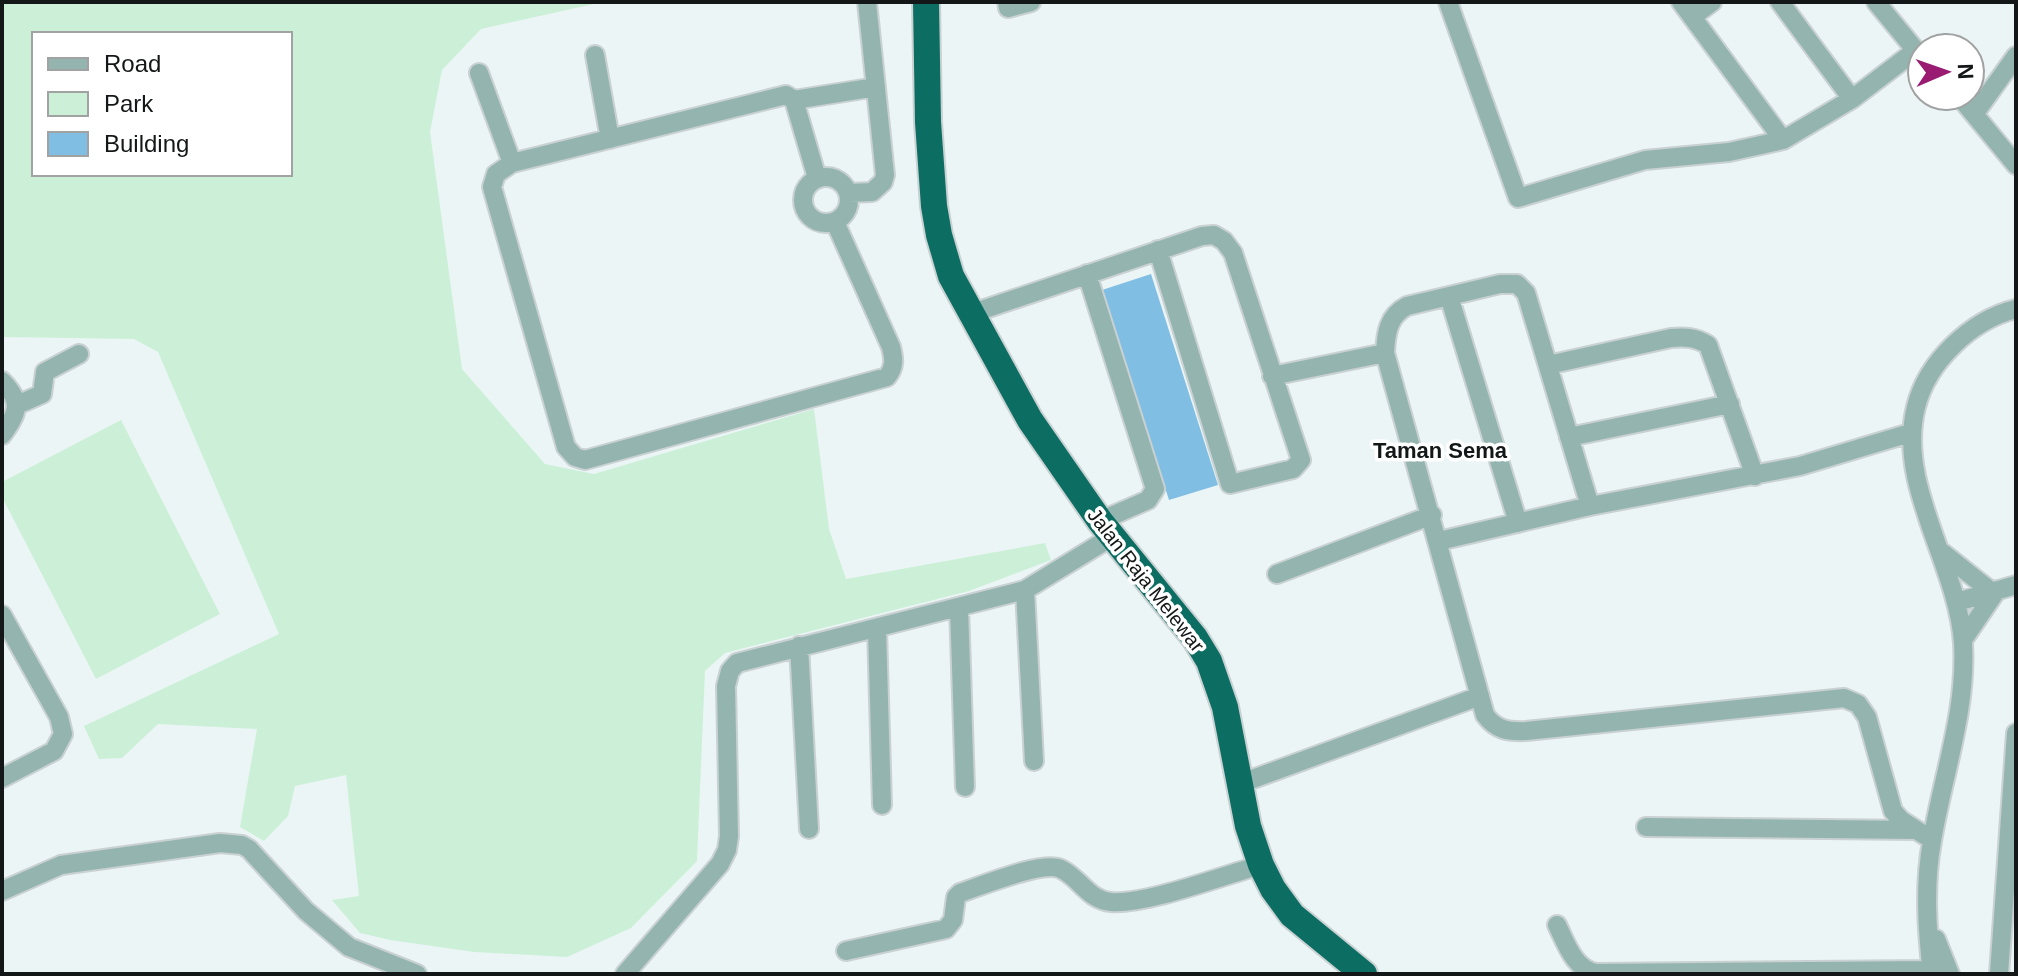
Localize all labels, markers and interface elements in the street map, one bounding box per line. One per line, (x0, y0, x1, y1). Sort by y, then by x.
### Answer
legend (32, 32, 292, 176)
north arrow (1906, 32, 1986, 112)
text: Road (104, 50, 161, 77)
text: N (1953, 63, 1978, 80)
text: Park (104, 90, 154, 117)
text: Building (104, 130, 189, 157)
district label: Taman Sema (1373, 438, 1508, 463)
street label: Jalan Raja Melewar (1083, 504, 1209, 656)

